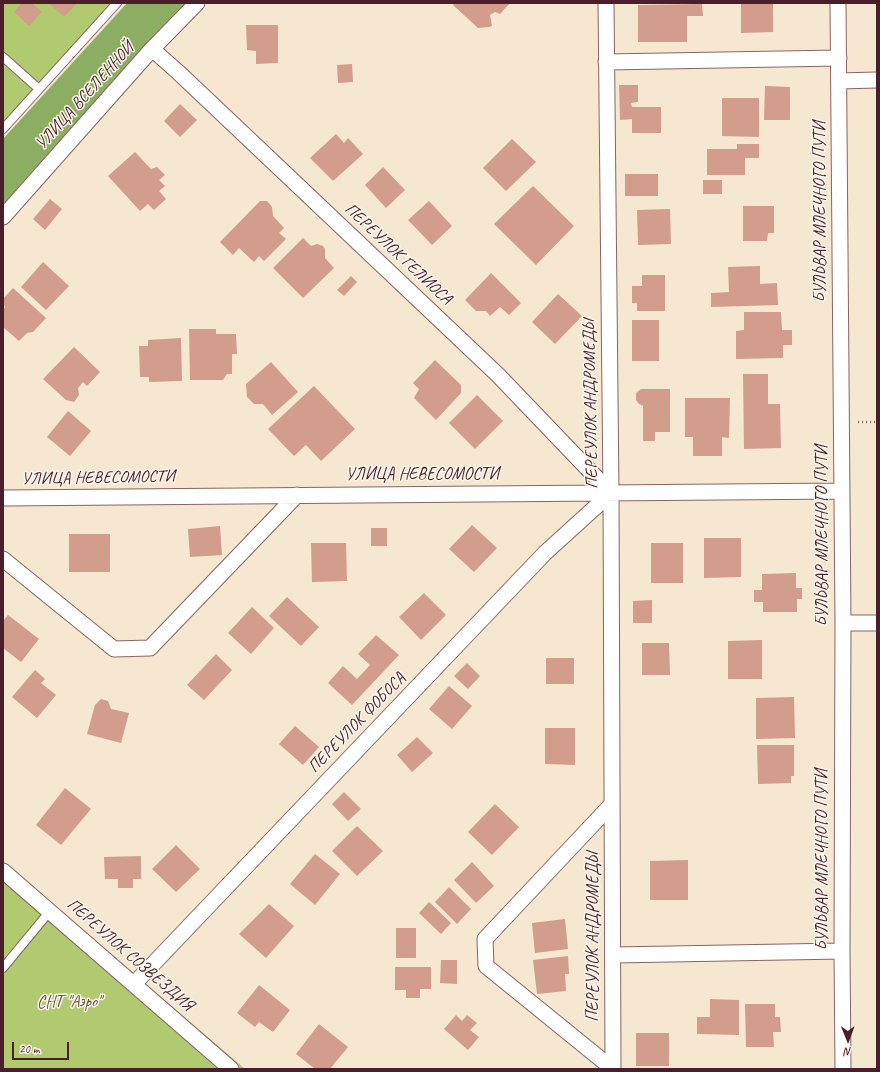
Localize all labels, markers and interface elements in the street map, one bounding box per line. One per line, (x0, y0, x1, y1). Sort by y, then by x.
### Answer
street label: УЛИЦА ВСЕЛЕННОЙ (31, 38, 139, 154)
street label: БУЛЬВАР МЛЕЧНОГО ПУТИ (811, 122, 831, 302)
street label: ПЕРЕУЛОК ГЕЛИОСА (340, 199, 456, 309)
street label: ПЕРЕУЛОК АНДРОМЕДЫ (579, 319, 603, 489)
street label: БУЛЬВАР МЛЕЧНОГО ПУТИ (813, 446, 833, 626)
street label: УЛИЦА НЕВЕСОМОСТИ (345, 465, 499, 485)
street label: УЛИЦА НЕВЕСОМОСТИ (21, 466, 175, 490)
street label: ПЕРЕУЛОК ФОБОСА (304, 669, 410, 777)
street label: БУЛЬВАР МЛЕЧНОГО ПУТИ (813, 770, 833, 950)
street label: ПЕРЕУЛОК АНДРОМЕДЫ (584, 852, 604, 1022)
street label: ПЕРЕУЛОК СОЗВЕЗДИЯ (63, 894, 197, 1016)
park label: СНТ "Аэро" (37, 993, 101, 1013)
north arrow (828, 1020, 868, 1060)
scale bar (14, 1034, 71, 1060)
text: 20 m (19, 1041, 39, 1057)
text: N (845, 1045, 852, 1059)

